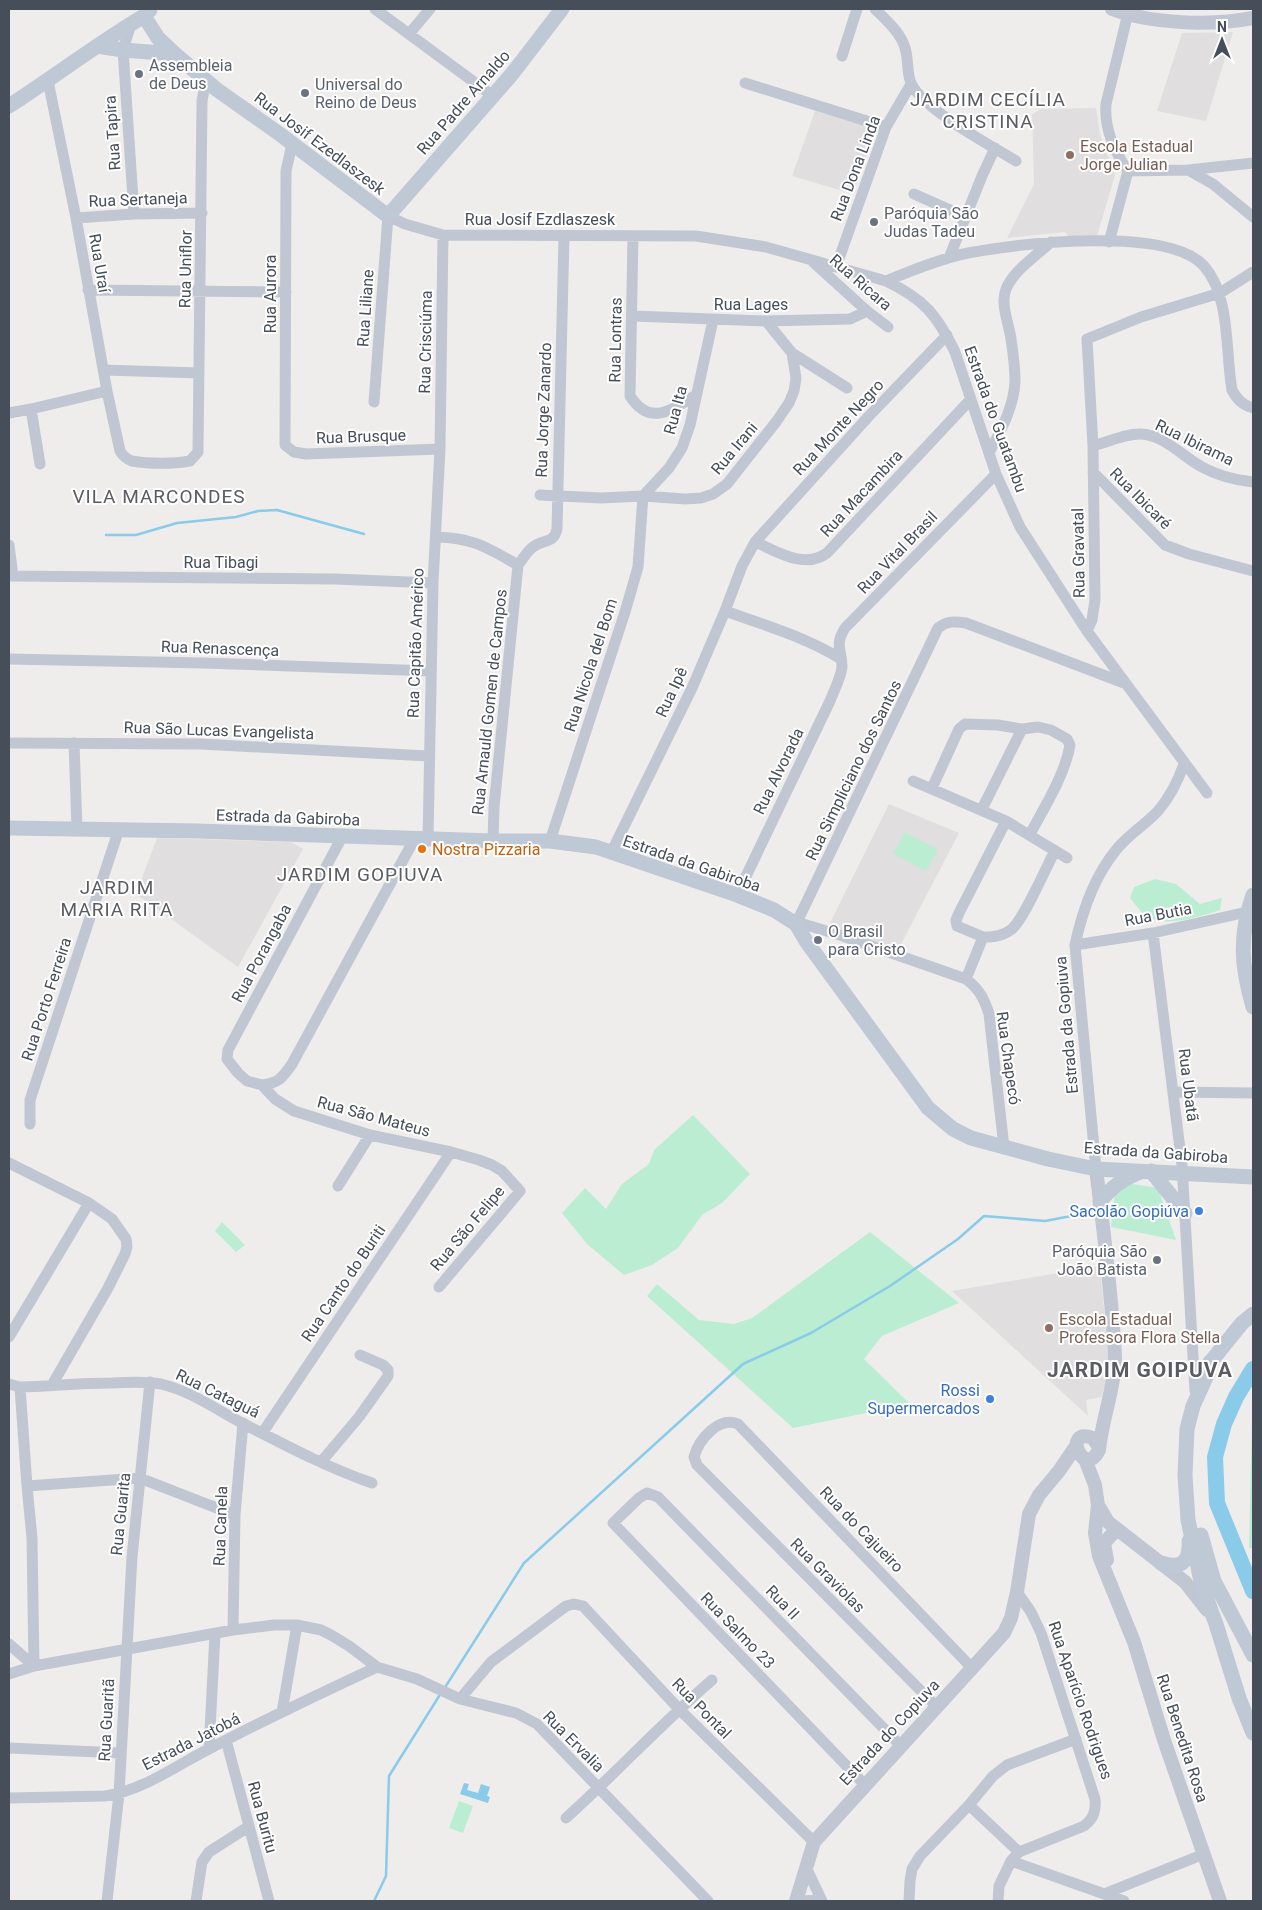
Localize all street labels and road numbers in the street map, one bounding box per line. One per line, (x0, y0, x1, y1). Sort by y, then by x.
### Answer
street label: Rua Padre Arnaldo (413, 46, 514, 158)
street label: Rua Josif Ezedlaszesk (251, 88, 390, 199)
street label: Rua Tapira (100, 95, 125, 171)
street label: Rua Dona Linda (827, 113, 884, 224)
street label: Rua Sertaneja (88, 188, 188, 211)
street label: Rua Josif Ezdlaszesk (465, 210, 616, 229)
street label: Rua Uniflor (175, 229, 196, 308)
street label: Rua Uraí (85, 232, 114, 295)
street label: Rua Ricara (826, 250, 896, 314)
street label: Rua Aurora (261, 255, 280, 333)
street label: Rua Liliane (353, 269, 378, 347)
street label: Rua Crisciúma (415, 290, 436, 394)
street label: Rua Lages (714, 295, 788, 314)
street label: Rua Lontras (605, 297, 626, 383)
street label: Rua Jorge Zanardo (532, 342, 555, 478)
street label: Estrada do Guatambu (960, 343, 1031, 495)
street label: Rua Monte Negro (789, 375, 888, 479)
street label: Rua Ita (660, 384, 691, 437)
street label: Rua Ibirama (1152, 415, 1237, 470)
street label: Rua Irani (707, 418, 762, 478)
street label: Rua Brusque (316, 425, 406, 448)
street label: Rua Macambira (816, 446, 906, 541)
street label: Rua Ibicaré (1106, 464, 1175, 533)
street label: Rua Vital Brasil (853, 507, 941, 597)
street label: Rua Gravatal (1068, 508, 1089, 598)
street label: Rua Tibagi (183, 553, 259, 572)
street label: Rua Capitão Américo (403, 568, 428, 718)
street label: Rua Arnauld Gomen de Campos (468, 588, 511, 816)
street label: Rua Nicola del Bom (560, 596, 621, 734)
street label: Rua Renascença (161, 637, 279, 660)
street label: Rua Ipê (652, 664, 691, 720)
street label: Rua Simpliciano dos Santos (801, 677, 905, 864)
street label: Rua São Lucas Evangelista (123, 718, 315, 743)
street label: Rua Alvorada (749, 725, 808, 818)
street label: Estrada da Gabiroba (216, 805, 360, 830)
street label: Estrada da Gabiroba (621, 831, 763, 896)
street label: Rua Butia (1123, 899, 1193, 930)
street label: Rua Porangaba (228, 901, 295, 1006)
street label: Rua Porto Ferreira (18, 935, 75, 1063)
street label: Estrada da Gopiuva (1051, 955, 1082, 1094)
street label: Rua Chapecó (993, 1010, 1024, 1106)
street label: Rua Ubatã (1175, 1047, 1202, 1123)
street label: Rua São Mateus (315, 1092, 432, 1141)
street label: Estrada da Gabiroba (1083, 1138, 1229, 1167)
street label: Rua São Felipe (426, 1182, 508, 1275)
street label: Rua Canto do Buriti (297, 1221, 390, 1345)
street label: Rua Cataguá (173, 1365, 263, 1422)
street label: Rua Guarita (107, 1472, 134, 1556)
street label: Rua do Cajueiro (816, 1482, 907, 1576)
street label: Rua Canela (210, 1486, 231, 1567)
street label: Rua Graviolas (786, 1534, 869, 1617)
street label: Rua II (762, 1581, 803, 1623)
street label: Rua Salmo 23 (697, 1588, 779, 1672)
street label: Rua Aparício Rodrigues (1045, 1619, 1117, 1782)
street label: Rua Benedita Rosa (1153, 1672, 1212, 1805)
street label: Rua Pontal (668, 1674, 735, 1743)
street label: Estrada do Copiuva (835, 1675, 943, 1789)
street label: Rua Guaritã (95, 1678, 118, 1762)
street label: Rua Ervalia (539, 1707, 608, 1776)
street label: Estrada Jatobá (139, 1709, 243, 1774)
street label: Rua Buritu (244, 1779, 281, 1855)

